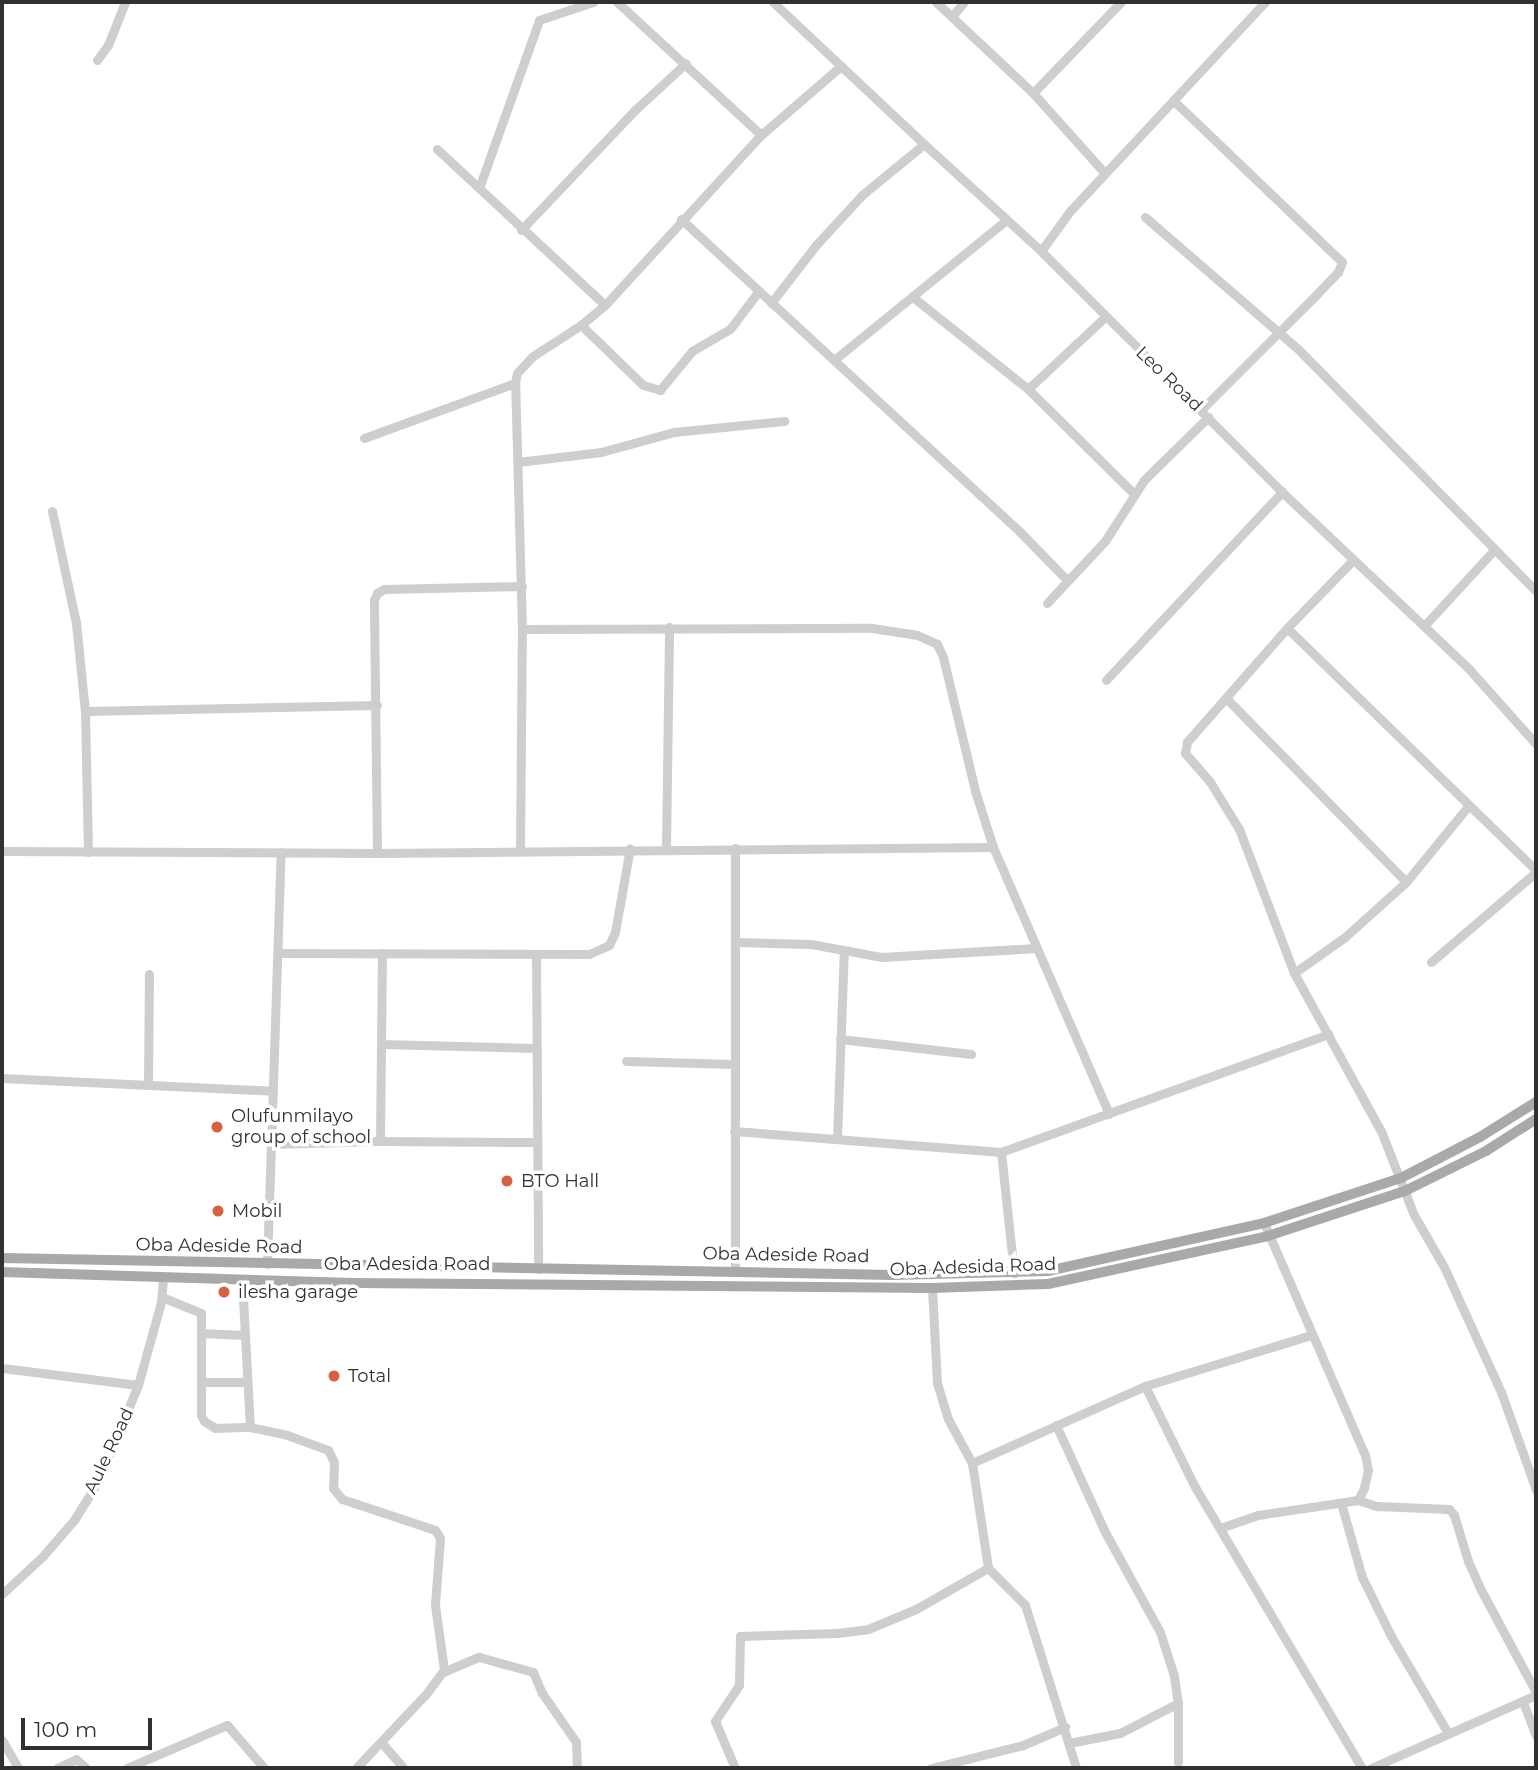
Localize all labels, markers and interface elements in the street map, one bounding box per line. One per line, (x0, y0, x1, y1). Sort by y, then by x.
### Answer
street label: Leo Road (1131, 342, 1207, 416)
place label: Olufunmilayo group of school (231, 1106, 371, 1148)
marker: Olufunmilayo group of school (209, 1119, 225, 1135)
place label: BTO Hall (521, 1170, 599, 1192)
marker: BTO Hall (499, 1173, 515, 1189)
place label: Mobil (232, 1200, 282, 1222)
marker: Mobil (210, 1203, 226, 1219)
street label: Oba Adeside Road (135, 1234, 303, 1258)
street label: Oba Adeside Road (702, 1243, 870, 1267)
street label: Oba Adesida Road (324, 1253, 490, 1275)
street label: Oba Adesida Road (889, 1253, 1057, 1281)
place label: ilesha garage (238, 1281, 358, 1303)
marker: ilesha garage (216, 1284, 232, 1300)
place label: Total (348, 1365, 391, 1387)
marker: Total (326, 1368, 342, 1384)
street label: Aule Road (80, 1405, 138, 1497)
scale bar (24, 1704, 156, 1748)
text: 100 m (34, 1717, 97, 1742)

